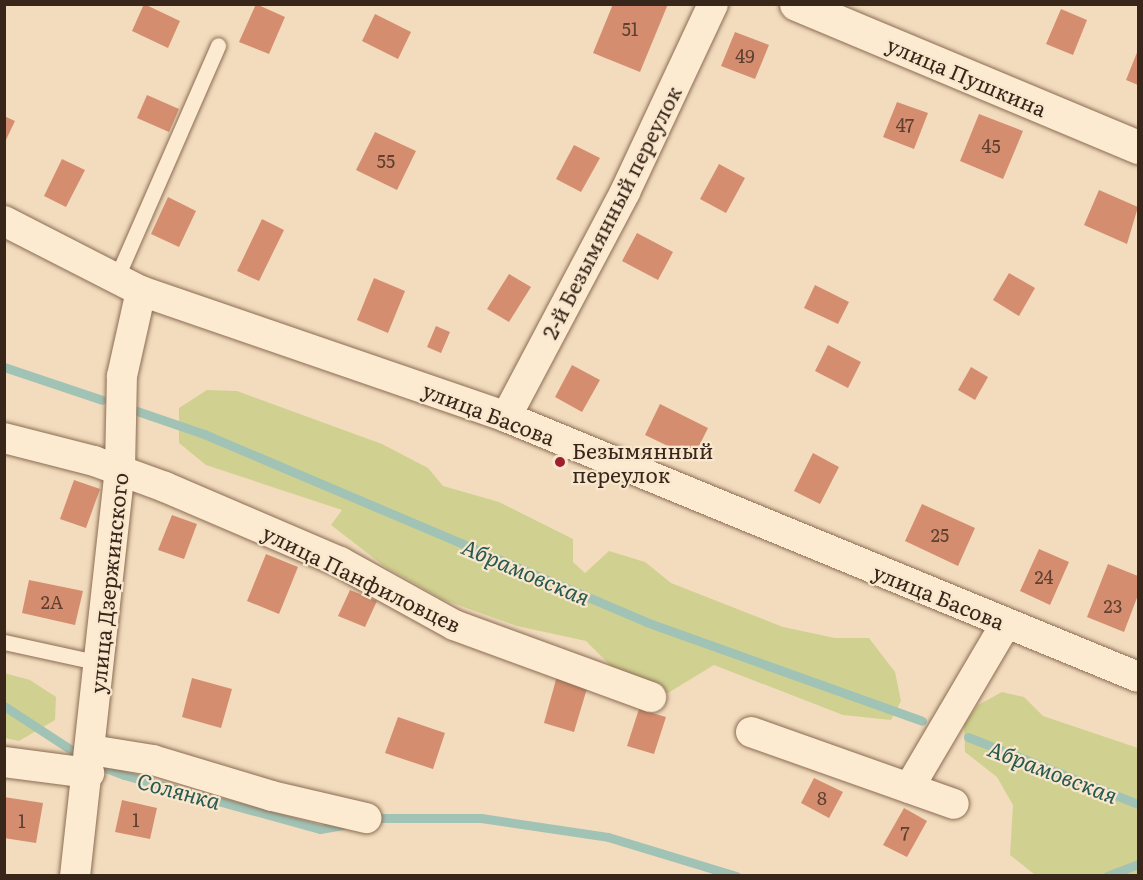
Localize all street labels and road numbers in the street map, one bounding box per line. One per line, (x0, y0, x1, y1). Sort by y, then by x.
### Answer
street label: улица Пушкина (883, 31, 1051, 121)
street label: 2-й Безымянный переулок (536, 81, 686, 343)
street label: улица Басова (419, 376, 559, 450)
street label: улица Дзержинского (84, 471, 132, 695)
street label: улица Панфиловцев (259, 519, 465, 637)
street label: улица Басова (870, 558, 1008, 634)

